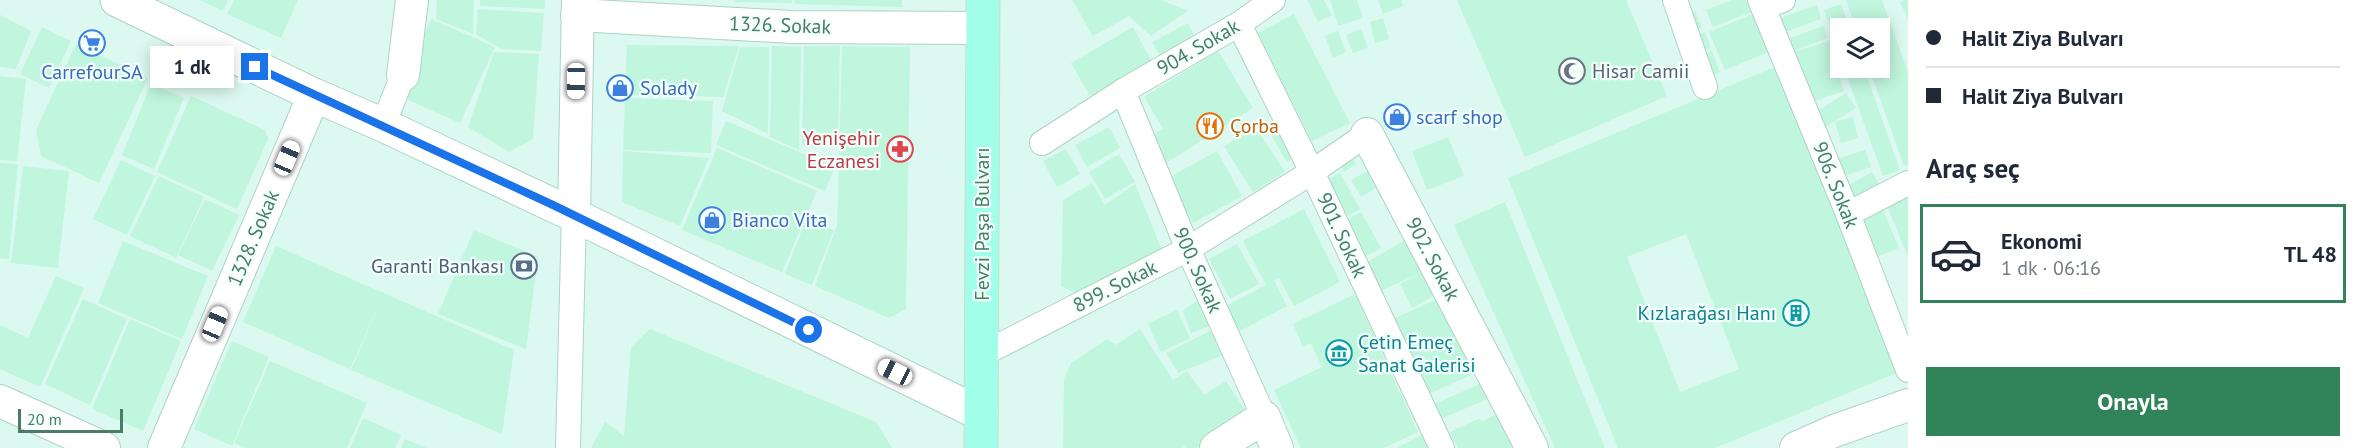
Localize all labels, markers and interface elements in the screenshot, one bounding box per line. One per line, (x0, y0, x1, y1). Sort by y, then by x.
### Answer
street label: 1326. Sokak (729, 10, 832, 40)
street label: 904. Sokak (1152, 13, 1244, 81)
map controls (1830, 18, 1890, 78)
button: layers (1830, 18, 1890, 78)
text: Halit Ziya Bulvarı (1962, 24, 2124, 52)
supermarket icon: CarrefourSA (77, 28, 107, 58)
callout: 1 dk (150, 46, 234, 88)
route end (241, 53, 268, 80)
text: 1 dk (174, 54, 211, 80)
mosque icon: Hisar Camii (1557, 56, 1587, 86)
place label: Hisar Camii (1592, 58, 1689, 84)
place label: CarrefourSA (41, 59, 143, 85)
car (567, 63, 585, 99)
shop icon: Solady (605, 73, 635, 103)
place label: Solady (640, 75, 698, 101)
text: Halit Ziya Bulvarı (1962, 82, 2124, 110)
shop icon: scarf shop (1382, 102, 1412, 132)
place label: scarf shop (1416, 104, 1503, 130)
restaurant icon: Çorba (1195, 111, 1225, 141)
place label: Çorba (1230, 113, 1279, 139)
place label: Yenişehir Eczanesi (802, 125, 880, 174)
pharmacy icon: Yenişehir Eczanesi (885, 134, 915, 164)
car (272, 138, 302, 178)
street label: 906. Sokak (1807, 138, 1865, 233)
street label: Fevzi Paşa Bulvarı (969, 147, 995, 301)
text: Araç seç (1926, 151, 2020, 185)
street label: 1328. Sokak (221, 186, 285, 290)
street label: 901. Sokak (1311, 188, 1373, 282)
shop icon: Bianco Vita (697, 205, 727, 235)
place label: Bianco Vita (732, 207, 827, 233)
street label: 902. Sokak (1400, 213, 1466, 306)
street label: 900. Sokak (1168, 223, 1229, 317)
icon: car (1929, 227, 1983, 281)
text: Ekonomi (2001, 227, 2082, 255)
text: TL 48 (2284, 240, 2337, 268)
bank icon: Garanti Bankası (509, 251, 539, 281)
place label: Garanti Bankası (371, 253, 504, 279)
street label: 899. Sokak (1068, 254, 1162, 318)
text: 1 dk · 06:16 (2001, 255, 2101, 281)
building icon: Kızlarağası Hanı (1781, 298, 1811, 328)
place label: Kızlarağası Hanı (1638, 300, 1776, 326)
car (200, 304, 230, 344)
route start (795, 316, 822, 343)
place label: Çetin Emeç Sanat Galerisi (1358, 329, 1476, 378)
museum icon: Çetin Emeç Sanat Galerisi (1324, 338, 1354, 368)
car (875, 356, 915, 388)
button: Onayla (1926, 367, 2340, 436)
scale bar (18, 406, 123, 434)
text: 20 m (27, 409, 62, 429)

